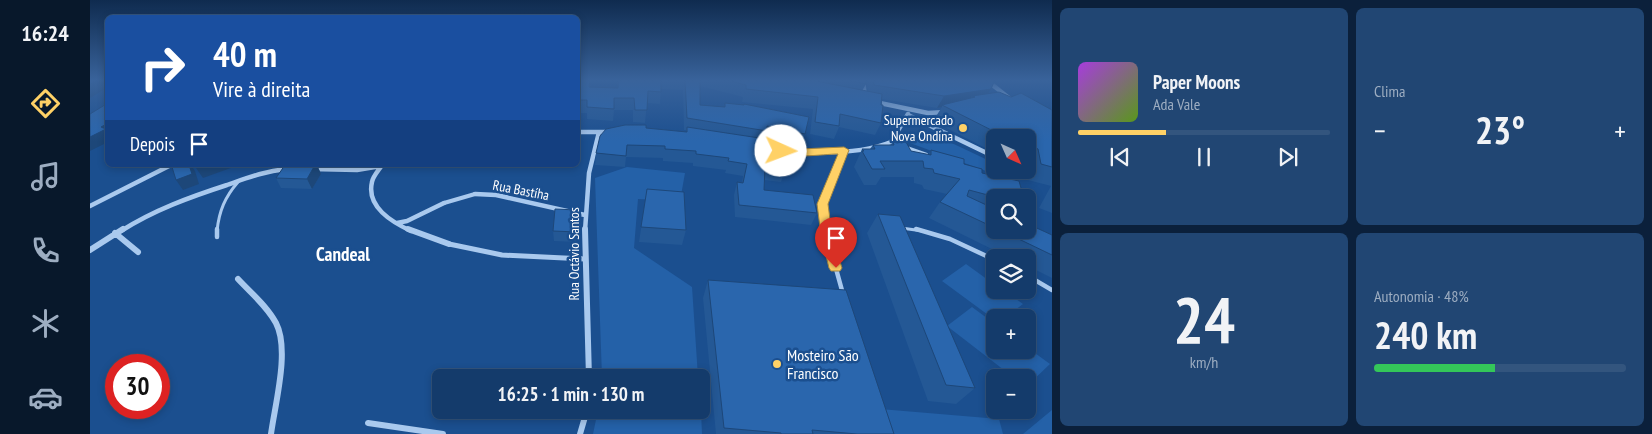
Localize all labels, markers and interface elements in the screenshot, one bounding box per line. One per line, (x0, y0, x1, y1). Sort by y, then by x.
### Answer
text: 16:24 (21, 19, 69, 47)
text: 40 m (213, 31, 277, 77)
icon: right (130, 35, 195, 100)
text: Paper Moons (1153, 70, 1240, 94)
text: Vire à direita (213, 75, 310, 103)
text: Clima (1374, 81, 1405, 101)
icon: directions (28, 86, 63, 121)
text: Ada Vale (1153, 94, 1200, 114)
text: 23° (1475, 105, 1525, 154)
place label: Supermercado Nova Ondina (884, 111, 953, 145)
text: − (1374, 112, 1386, 149)
text: + (1614, 112, 1626, 149)
marker: Supermercado Nova Ondina (957, 122, 969, 134)
position arrow (754, 124, 806, 176)
north arrow (986, 129, 1036, 179)
map controls (986, 129, 1036, 419)
icon: arrive (185, 130, 213, 158)
text: Depois (130, 132, 175, 156)
icon: previous (1106, 143, 1134, 171)
icon: pause (1190, 143, 1218, 171)
icon: next (1274, 143, 1302, 171)
icon: music (28, 159, 63, 194)
street label: Rua Bastíha (491, 176, 551, 204)
button: search (986, 189, 1036, 239)
street label: Rua Octávio Santos (565, 207, 583, 301)
pin (815, 217, 857, 268)
icon: arrive (822, 224, 850, 252)
icon: phone (28, 233, 63, 268)
district label: Candeal (316, 242, 370, 266)
button: layers (986, 249, 1036, 299)
text: 24 (1173, 277, 1235, 361)
text: Autonomia · 48% (1374, 286, 1469, 306)
icon: climate (28, 306, 63, 341)
button: + (986, 309, 1036, 359)
text: 240 km (1374, 310, 1477, 359)
place label: Mosteiro São Francisco (787, 345, 859, 383)
text: km/h (1190, 352, 1218, 372)
speed limit sign: 30 (105, 354, 170, 419)
marker: Mosteiro São Francisco (771, 358, 783, 370)
button: − (986, 369, 1036, 419)
icon: car (28, 380, 63, 415)
text: 16:25 · 1 min · 130 m (498, 382, 644, 406)

